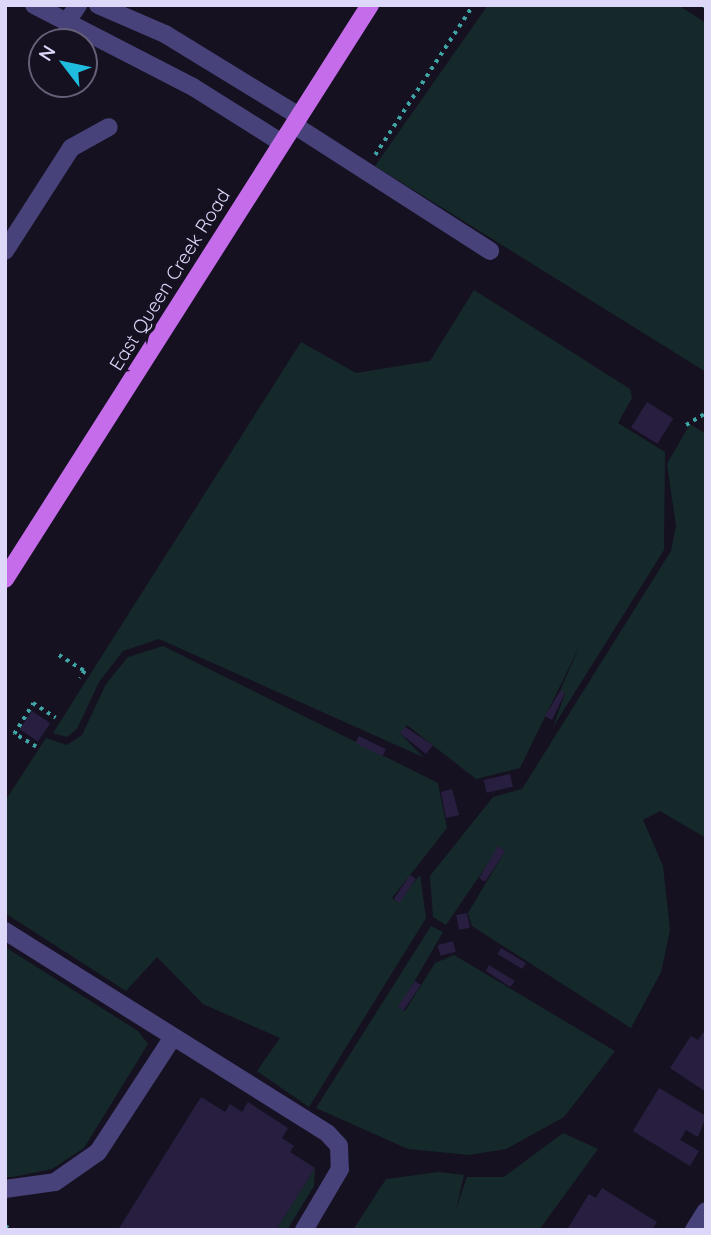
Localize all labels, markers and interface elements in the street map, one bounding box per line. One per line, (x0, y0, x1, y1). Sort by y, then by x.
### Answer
north arrow (28, 28, 98, 98)
text: N (33, 41, 61, 65)
street label: East Queen Creek Road (105, 185, 235, 375)

